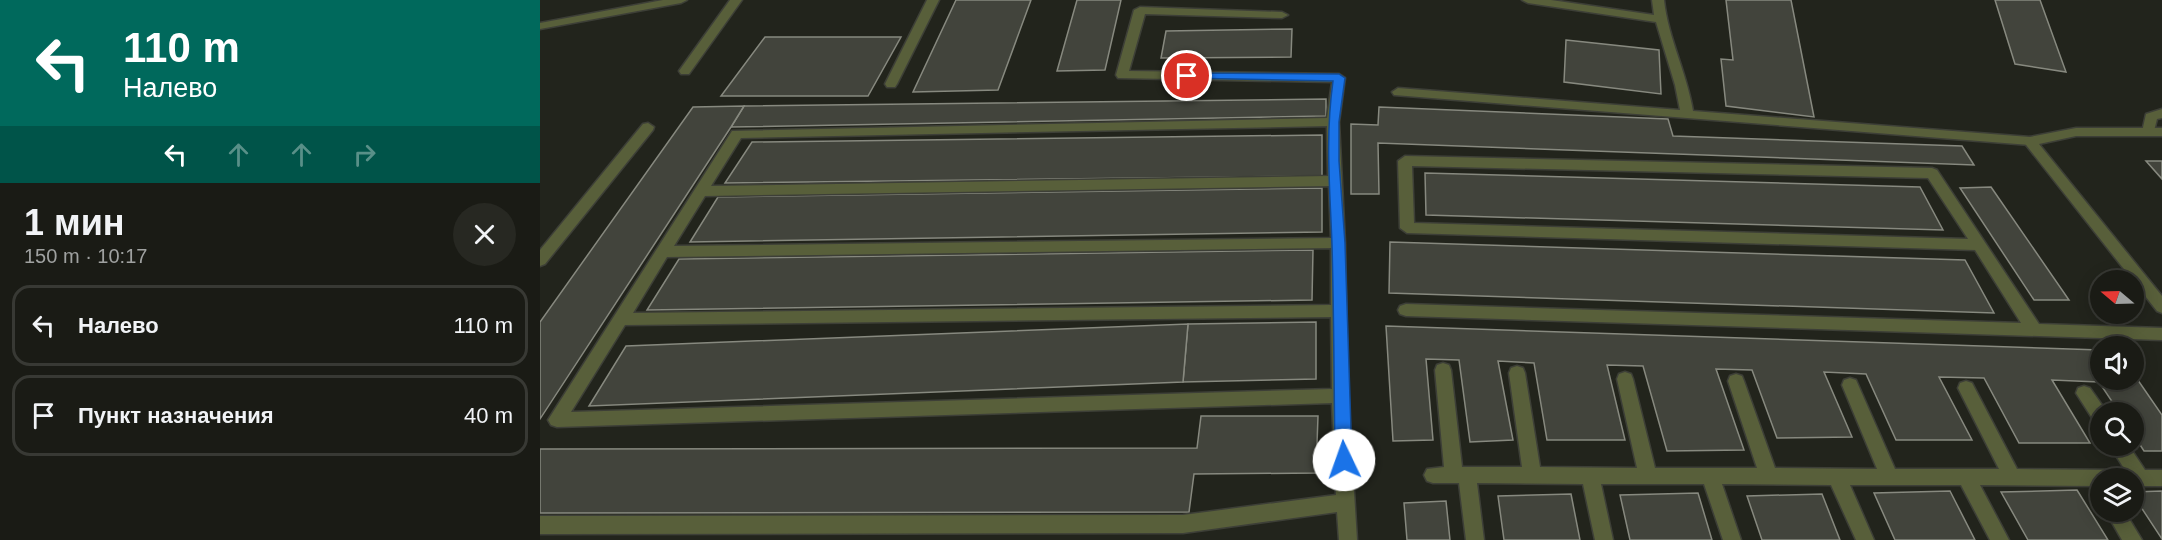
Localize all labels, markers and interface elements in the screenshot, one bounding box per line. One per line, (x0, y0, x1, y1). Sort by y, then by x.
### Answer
icon: left (24, 24, 102, 102)
text: 110 m (123, 24, 240, 71)
pin (1161, 50, 1212, 101)
icon: arrive (1170, 59, 1203, 92)
text: Налево (123, 73, 217, 103)
icon: left (159, 138, 192, 171)
icon: ahead (222, 138, 255, 171)
icon: ahead (285, 138, 318, 171)
icon: right (348, 138, 381, 171)
text: 1 мин (24, 202, 125, 243)
button: close (453, 203, 516, 266)
text: 150 m · 10:17 (24, 245, 147, 267)
north arrow (2090, 270, 2144, 324)
map controls (2090, 270, 2144, 522)
icon: left (27, 309, 60, 342)
text: Налево (78, 313, 159, 338)
text: 110 m (453, 313, 513, 338)
button: sound (2090, 336, 2144, 390)
icon: arrive (27, 399, 60, 432)
button: search (2090, 402, 2144, 456)
text: Пункт назначения (78, 403, 274, 428)
text: 40 m (464, 403, 513, 428)
position arrow (1312, 428, 1376, 492)
button: layers (2090, 468, 2144, 522)

